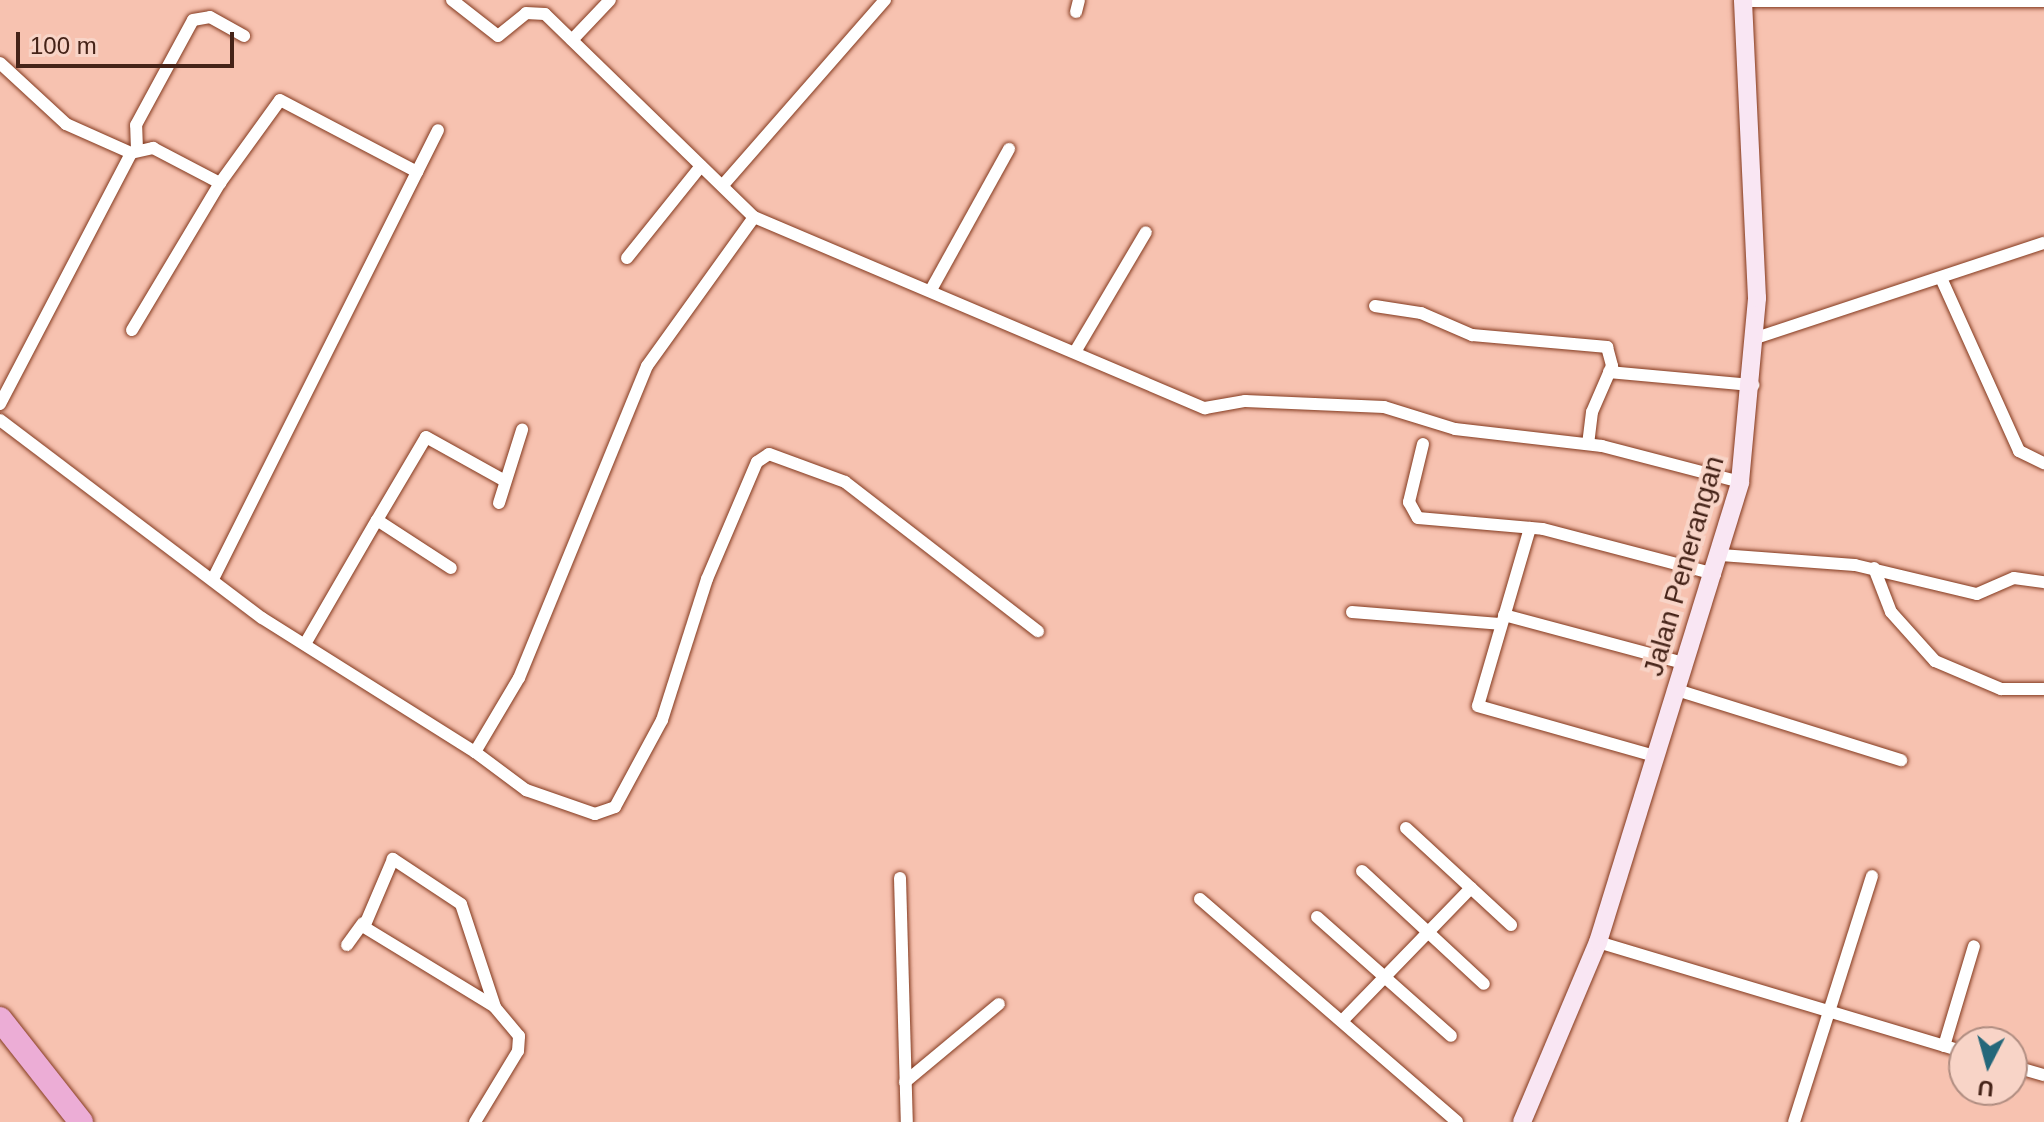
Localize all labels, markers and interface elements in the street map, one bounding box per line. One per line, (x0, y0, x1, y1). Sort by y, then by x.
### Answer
scale bar (20, 16, 238, 66)
text: 100 m (30, 32, 97, 59)
street label: Jalan Penerangan (1637, 452, 1731, 680)
north arrow (1948, 1026, 2028, 1106)
text: U (1976, 1075, 1995, 1102)

